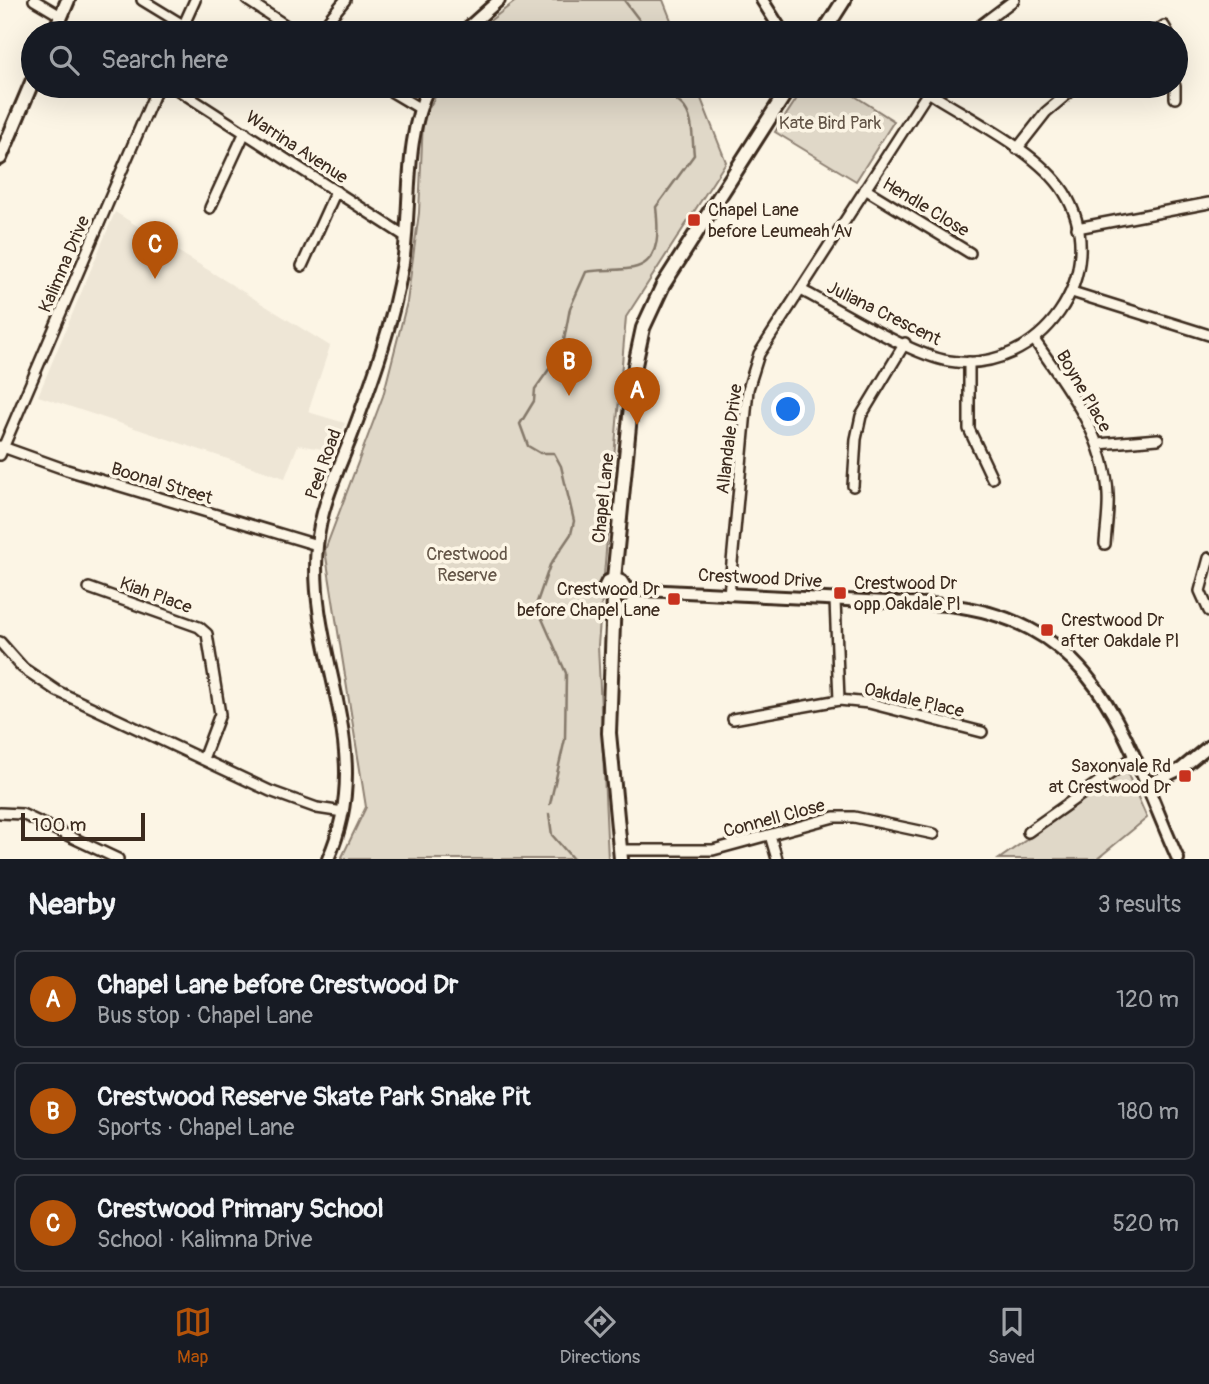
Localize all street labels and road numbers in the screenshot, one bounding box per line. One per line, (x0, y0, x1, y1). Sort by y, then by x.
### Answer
street label: Warrina Avenue (241, 106, 352, 189)
street label: Hendle Close (878, 173, 973, 242)
street label: Kalimna Drive (34, 212, 95, 316)
street label: Juliana Crescent (823, 276, 945, 351)
street label: Boyne Place (1051, 346, 1116, 437)
street label: Allandale Drive (711, 382, 748, 496)
street label: Peel Road (300, 426, 347, 502)
street label: Chapel Lane (587, 452, 620, 544)
street label: Boonal Street (108, 457, 216, 510)
street label: Crestwood Drive (697, 564, 823, 593)
street label: Kiah Place (116, 572, 195, 619)
street label: Oakdale Place (862, 678, 966, 723)
street label: Connell Close (721, 794, 828, 843)

